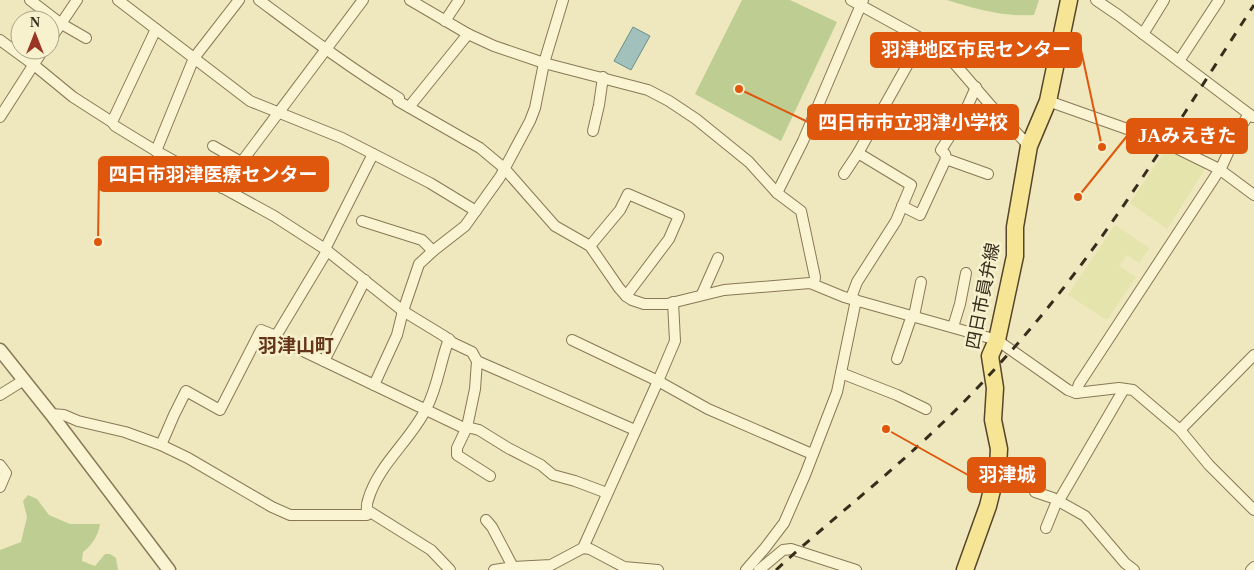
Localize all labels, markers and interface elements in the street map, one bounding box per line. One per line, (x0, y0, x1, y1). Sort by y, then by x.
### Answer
north arrow (10, 10, 60, 60)
text: N (30, 15, 40, 30)
callout: 羽津地区市民センター (871, 33, 1081, 67)
text: 羽津地区市民センター (881, 39, 1071, 60)
callout: 四日市市立羽津小学校 (808, 105, 1018, 139)
text: 四日市市立羽津小学校 (818, 112, 1008, 133)
callout: JAみえきた (1127, 119, 1247, 153)
text: JAみえきた (1138, 125, 1236, 146)
callout: 四日市羽津医療センター (99, 157, 328, 191)
text: 四日市羽津医療センター (108, 164, 318, 185)
street label: 四日市員弁線 (963, 241, 1003, 351)
district label: 羽津山町 (258, 335, 334, 356)
callout: 羽津城 (968, 458, 1045, 492)
text: 羽津城 (978, 464, 1036, 485)

